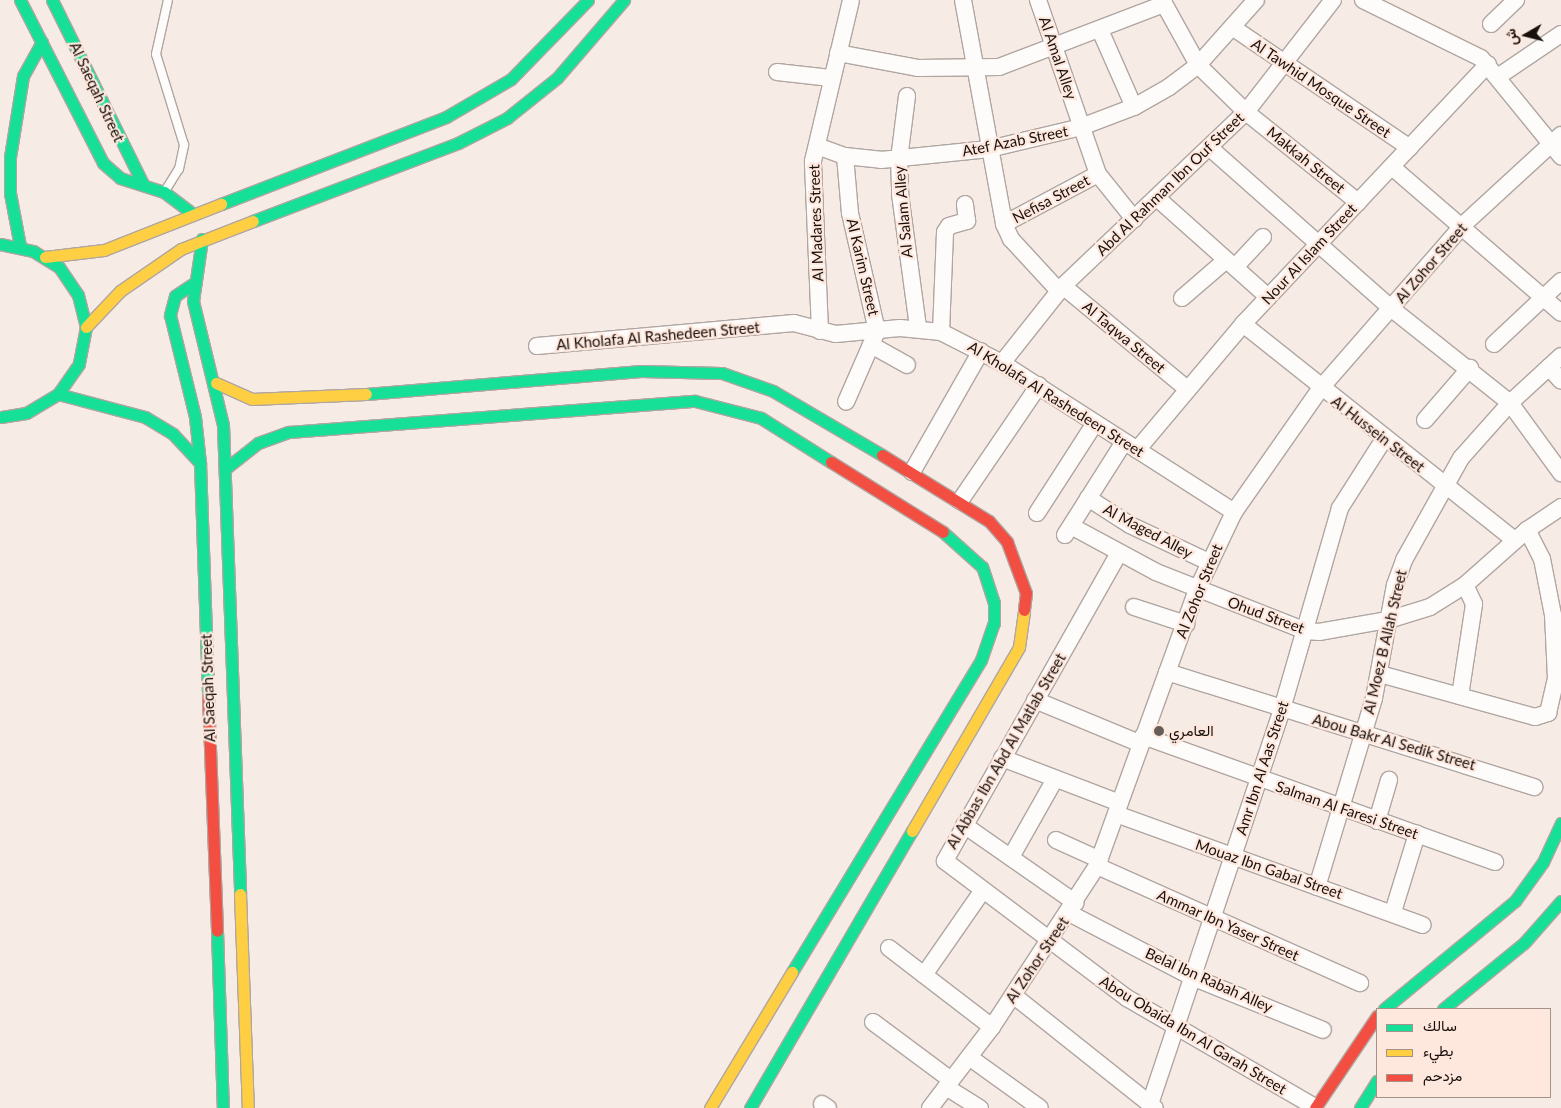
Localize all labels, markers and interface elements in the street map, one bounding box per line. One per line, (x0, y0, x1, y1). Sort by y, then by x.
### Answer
north arrow (1501, 10, 1551, 60)
street label: Al Amal Alley (1035, 14, 1081, 102)
text: ش (1501, 28, 1520, 47)
street label: Al Tawhid Mosque Street (1248, 34, 1394, 142)
street label: Al Saeqah Street (66, 39, 128, 145)
street label: Abd Al Rahman Ibn Ouf Street (1092, 108, 1248, 260)
street label: Atef Azab Street (960, 122, 1070, 160)
street label: Makkah Street (1263, 123, 1349, 197)
street label: Al Madares Street (805, 164, 827, 282)
street label: Al Salam Alley (890, 165, 916, 259)
street label: Nefisa Street (1009, 171, 1093, 227)
street label: Nour Al Islam Street (1257, 200, 1361, 308)
street label: Al Karim Street (843, 216, 883, 318)
street label: Al Zohor Street (1391, 219, 1471, 307)
street label: Al Taqwa Street (1079, 297, 1169, 377)
street label: Al Kholafa Al Rashedeen Street (555, 318, 761, 354)
street label: Al Kholafa Al Rashedeen Street (964, 337, 1148, 461)
street label: Al Hussein Street (1328, 392, 1428, 476)
street label: Al Maged Alley (1100, 500, 1196, 562)
street label: Al Zohor Street (1172, 541, 1226, 641)
street label: Al Moez B Allah Street (1360, 568, 1410, 716)
street label: Ohud Street (1225, 593, 1307, 637)
street label: Al Saeqah Street (197, 633, 219, 743)
street label: Al Abbas Ibn Abd Al Matlab Street (942, 649, 1070, 853)
street label: Amr Ibn Al Aas Street (1232, 698, 1292, 838)
street label: Abou Bakr Al Sedik Street (1310, 710, 1478, 774)
place label: العامري (1169, 722, 1214, 740)
marker: العامري (1153, 725, 1165, 737)
street label: Salman Al Faresi Street (1273, 777, 1421, 843)
street label: Mouaz Ibn Gabal Street (1193, 835, 1345, 903)
street label: Ammar Ibn Yaser Street (1154, 885, 1302, 965)
street label: Al Zohor Street (1001, 913, 1073, 1007)
street label: Belal Ibn Rabah Alley (1142, 944, 1276, 1016)
street label: Abou Obaida Ibn Al Garah Street (1096, 972, 1290, 1098)
legend (1376, 1008, 1551, 1098)
text: سالك (1423, 1016, 1457, 1034)
text: بطيء (1423, 1041, 1453, 1059)
text: مزدحم (1423, 1066, 1462, 1084)

